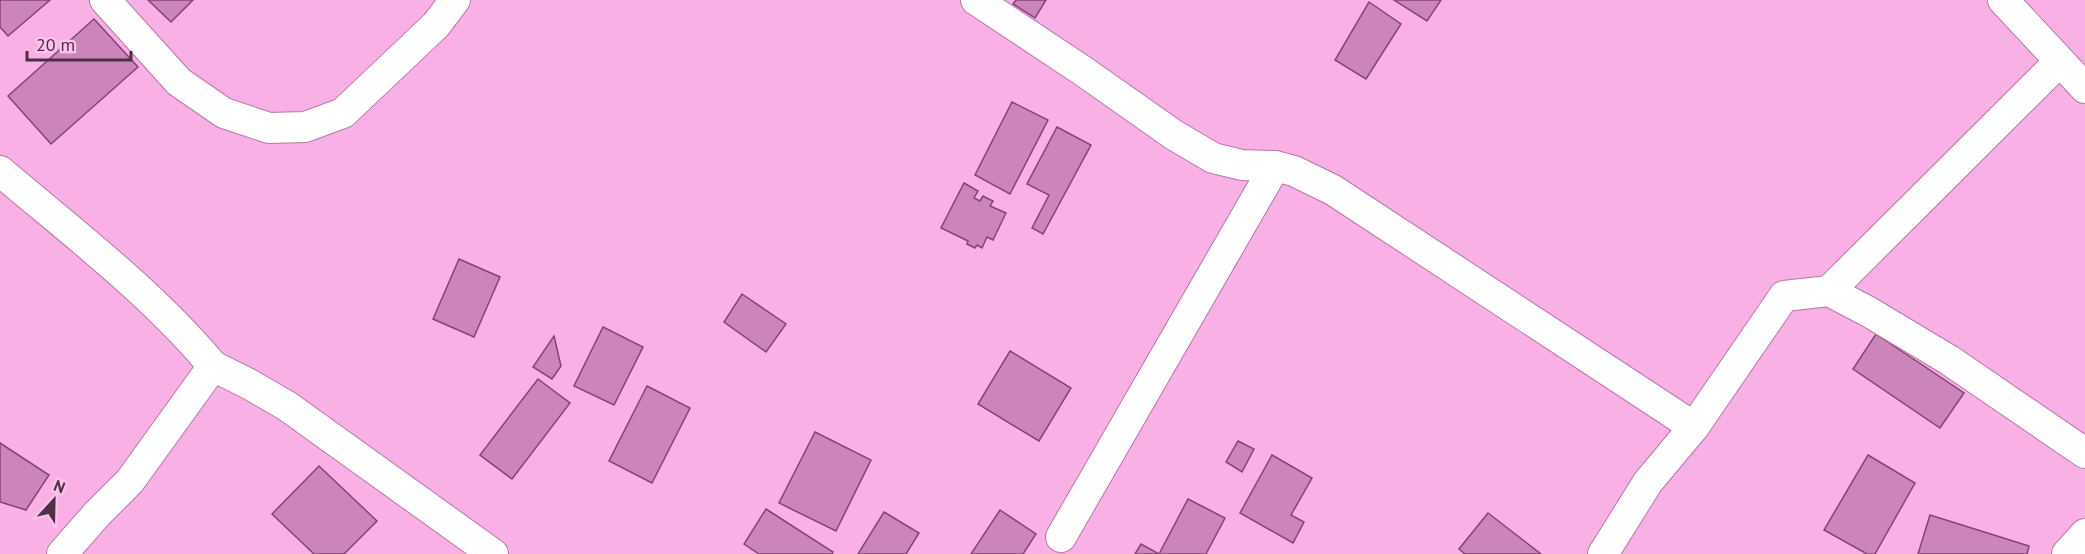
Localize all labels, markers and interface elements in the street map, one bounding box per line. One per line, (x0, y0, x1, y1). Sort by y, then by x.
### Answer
scale bar (27, 24, 130, 62)
text: 20 m (36, 33, 75, 56)
north arrow (24, 470, 84, 530)
text: N (51, 475, 68, 497)

